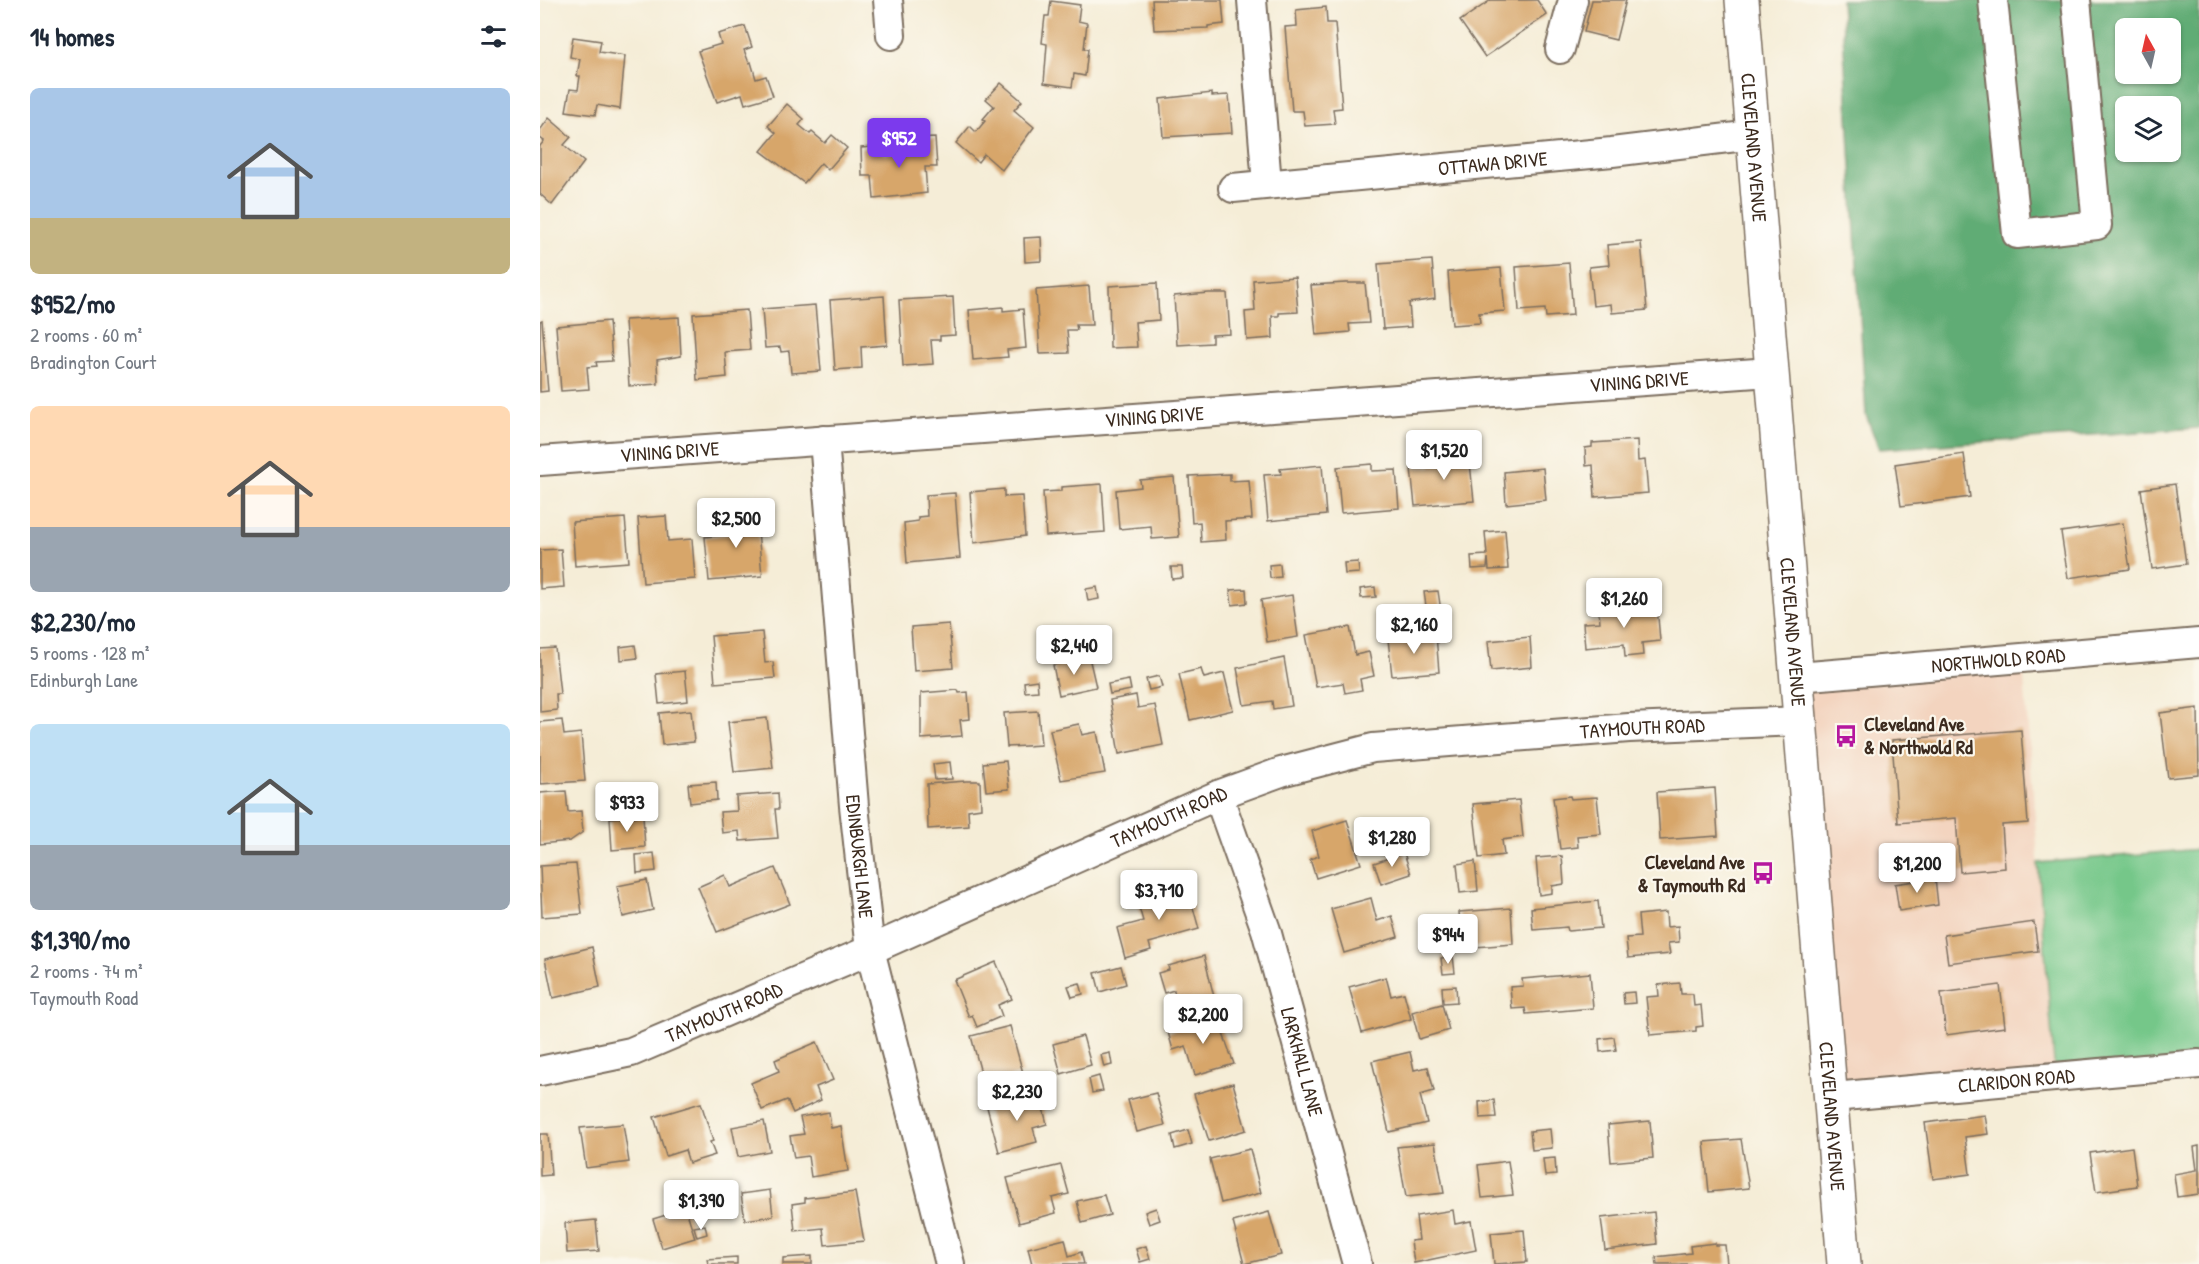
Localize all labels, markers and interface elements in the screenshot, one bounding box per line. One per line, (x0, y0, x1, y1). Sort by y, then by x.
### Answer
north arrow (2115, 18, 2181, 84)
map controls (2115, 18, 2181, 162)
text: 14 homes (30, 19, 115, 54)
icon: filters (477, 20, 510, 53)
street label: CLEVELAND AVENUE (1735, 72, 1774, 223)
button: layers (2115, 96, 2181, 162)
pin: $952 (863, 118, 935, 169)
text: $952 (881, 124, 917, 151)
icon: home (216, 127, 324, 235)
street label: OTTAWA DRIVE (1437, 144, 1549, 181)
text: $952/mo (30, 286, 115, 321)
text: 2 rooms · 60 m² (30, 321, 142, 348)
text: Bradington Court (30, 348, 156, 375)
street label: VINING DRIVE (1588, 364, 1690, 398)
street label: VINING DRIVE (1104, 399, 1205, 433)
pin: $1,520 (1395, 430, 1493, 481)
street label: VINING DRIVE (619, 434, 720, 468)
text: $1,520 (1420, 436, 1468, 463)
icon: home (216, 445, 324, 553)
pin: $2,500 (687, 498, 785, 549)
text: $2,500 (711, 504, 761, 531)
street label: CLEVELAND AVENUE (1774, 556, 1813, 708)
pin: $1,260 (1575, 578, 1673, 629)
text: $1,260 (1600, 584, 1648, 611)
text: $2,230/mo (30, 604, 135, 639)
pin: $2,160 (1365, 604, 1463, 655)
text: $2,160 (1390, 610, 1438, 637)
pin: $2,440 (1025, 625, 1123, 676)
text: $2,440 (1050, 631, 1098, 658)
text: 5 rooms · 128 m² (30, 639, 149, 666)
street label: NORTHWOLD ROAD (1930, 640, 2067, 679)
text: Edinburgh Lane (30, 666, 138, 693)
place label: Cleveland Ave & Northwold Rd (1864, 710, 1973, 760)
street label: TAYMOUTH ROAD (1579, 711, 1706, 745)
bus stop icon: Cleveland Ave & Northwold Rd (1833, 723, 1859, 749)
icon: home (216, 763, 324, 871)
street label: TAYMOUTH ROAD (1106, 779, 1231, 854)
pin: $933 (591, 782, 663, 833)
text: $933 (609, 788, 645, 815)
street label: EDINBURGH LANE (840, 794, 880, 920)
pin: $1,280 (1343, 817, 1441, 868)
text: $1,280 (1368, 823, 1416, 850)
pin: $1,200 (1868, 843, 1966, 894)
place label: Cleveland Ave & Taymouth Rd (1638, 848, 1745, 899)
text: $1,200 (1893, 849, 1941, 876)
bus stop icon: Cleveland Ave & Taymouth Rd (1750, 860, 1776, 886)
pin: $3,710 (1110, 870, 1208, 921)
text: $3,710 (1134, 876, 1184, 903)
pin: $944 (1412, 914, 1484, 965)
text: $944 (1432, 920, 1464, 947)
text: $1,390/mo (30, 922, 130, 957)
text: 2 rooms · 74 m² (30, 957, 142, 984)
street label: TAYMOUTH ROAD (661, 975, 787, 1049)
text: Taymouth Road (30, 984, 138, 1011)
pin: $2,200 (1154, 994, 1252, 1045)
text: $2,200 (1178, 1000, 1228, 1027)
street label: LARKHALL LANE (1275, 1004, 1330, 1120)
street label: CLEVELAND AVENUE (1813, 1041, 1852, 1192)
street label: CLARIDON ROAD (1957, 1061, 2076, 1099)
pin: $2,230 (968, 1071, 1066, 1122)
text: $2,230 (992, 1077, 1042, 1104)
pin: $1,390 (652, 1180, 750, 1231)
text: $1,390 (678, 1186, 724, 1213)

